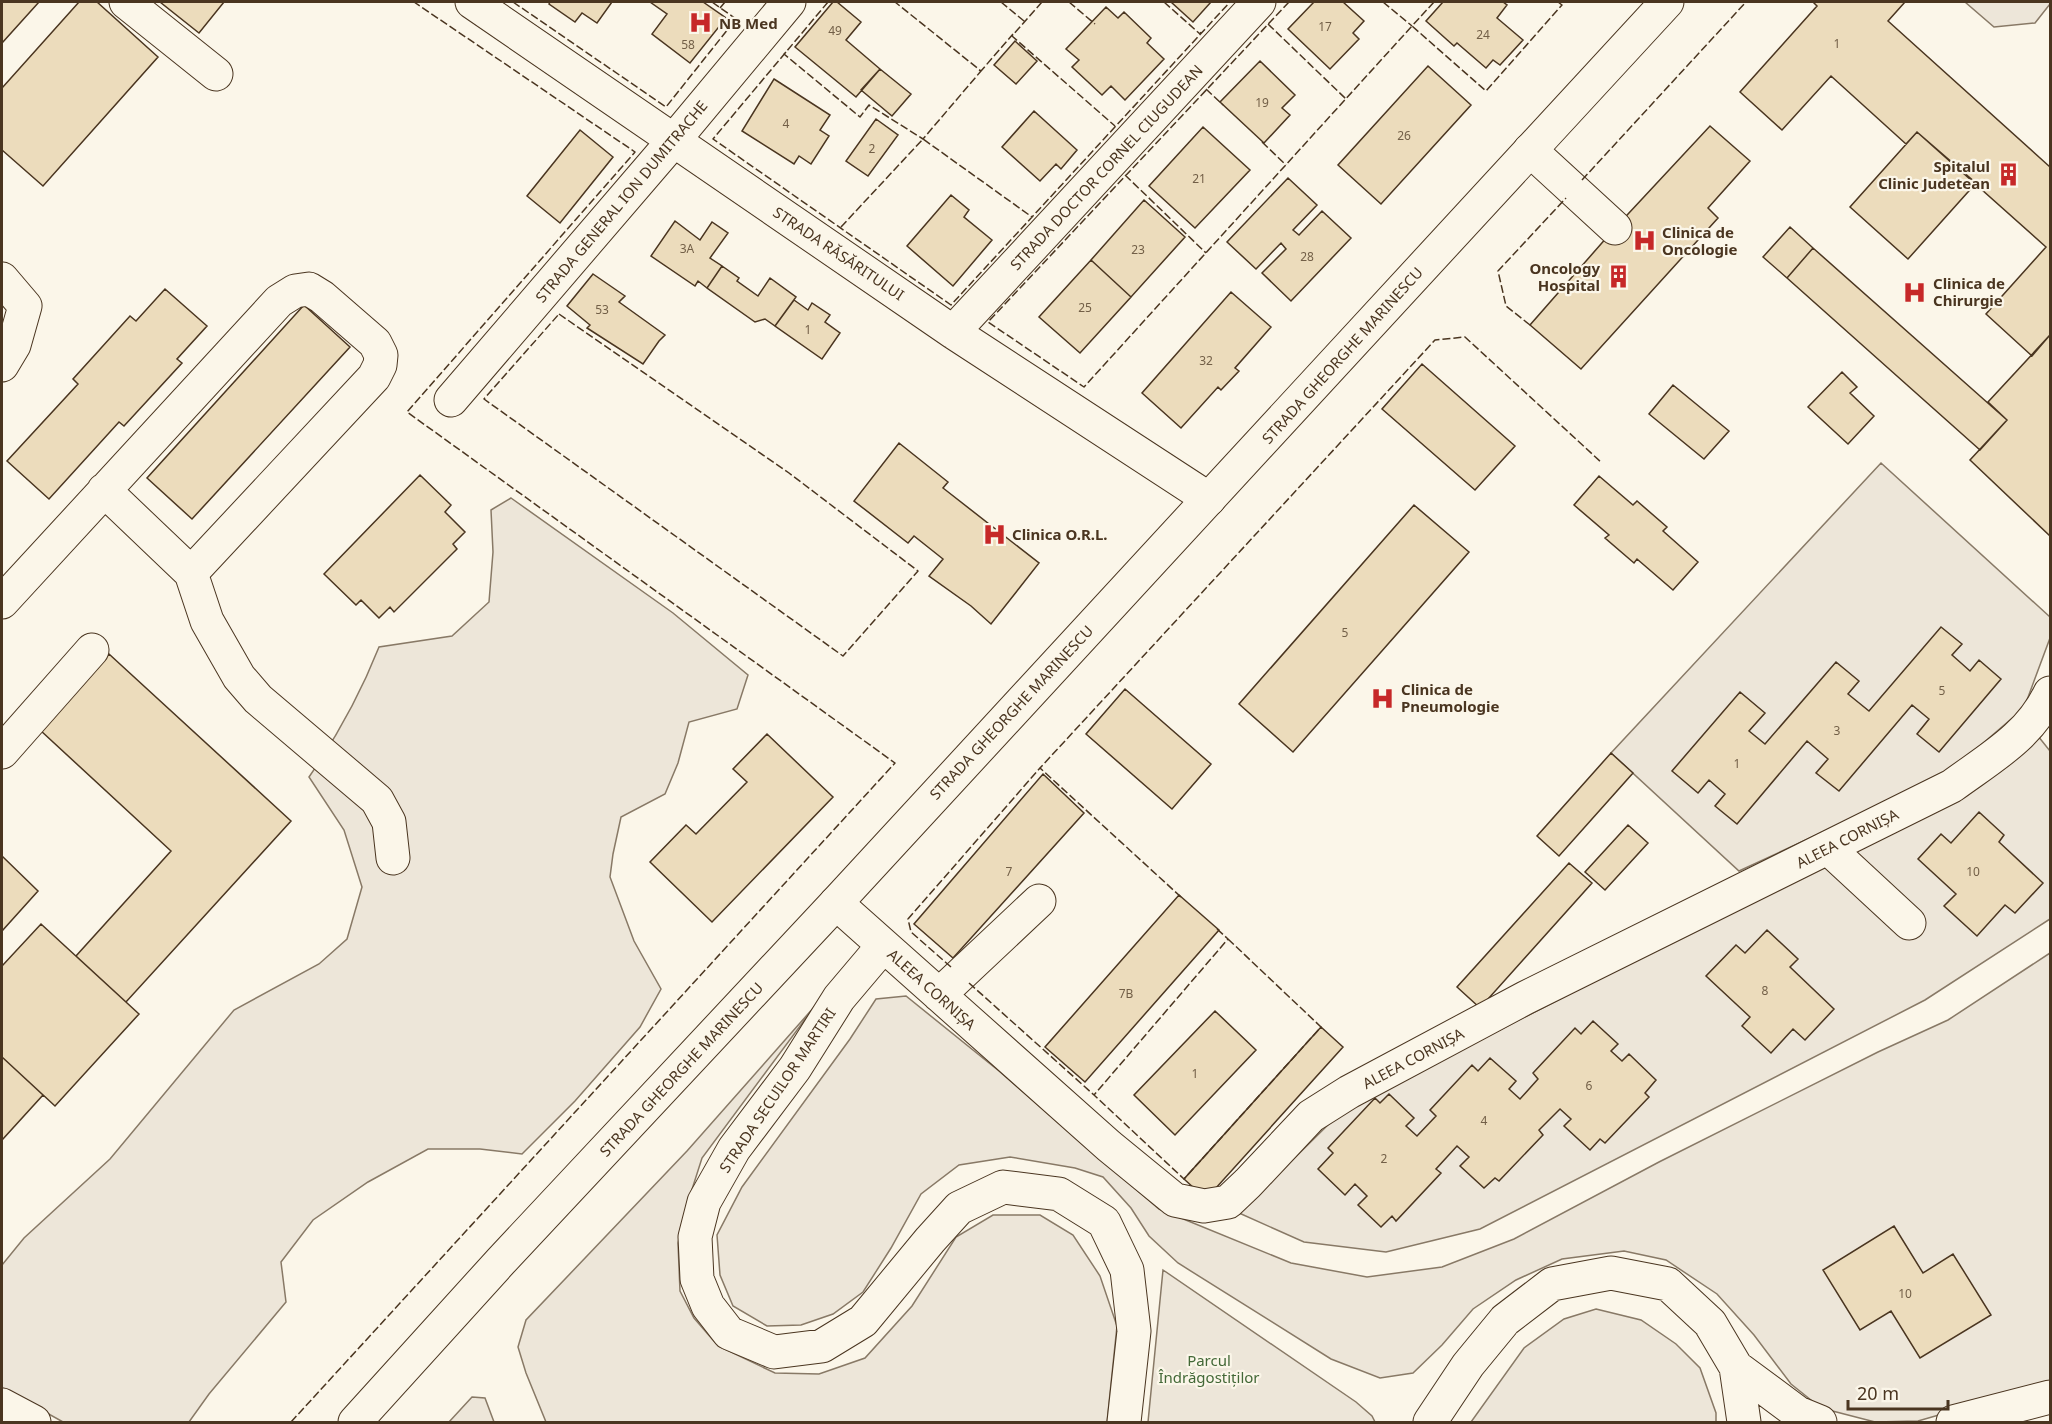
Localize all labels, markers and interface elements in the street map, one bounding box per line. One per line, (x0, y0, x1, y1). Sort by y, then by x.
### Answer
hospital icon: NB Med (688, 10, 714, 36)
place label: NB Med (719, 13, 778, 33)
house number: 17 (1318, 18, 1332, 35)
house number: 49 (828, 22, 842, 39)
house number: 24 (1476, 26, 1490, 43)
house number: 1 (1834, 35, 1840, 52)
house number: 58 (681, 36, 695, 53)
street label: STRADA DOCTOR CORNEL CIUGUDEAN (1005, 60, 1207, 274)
house number: 19 (1255, 94, 1269, 111)
street label: STRADA GENERAL ION DUMITRACHE (530, 96, 712, 306)
house number: 4 (783, 115, 790, 132)
house number: 26 (1397, 127, 1411, 144)
house number: 2 (869, 140, 876, 157)
place label: Spitalul Clinic Judetean (1878, 156, 1990, 193)
building icon: Spitalul Clinic Judetean (1995, 162, 2021, 188)
house number: 21 (1192, 170, 1206, 187)
street label: STRADA RĂSĂRITULUI (770, 202, 908, 304)
place label: Clinica de Oncologie (1662, 222, 1738, 259)
hospital icon: Clinica de Oncologie (1631, 228, 1657, 254)
house number: 3A (680, 240, 695, 257)
house number: 23 (1131, 241, 1145, 258)
house number: 28 (1300, 248, 1314, 265)
place label: Oncology Hospital (1529, 258, 1600, 295)
street label: STRADA GHEORGHE MARINESCU (1257, 262, 1427, 448)
building icon: Oncology Hospital (1605, 264, 1631, 290)
place label: Clinica de Chirurgie (1933, 273, 2005, 310)
hospital icon: Clinica de Chirurgie (1902, 279, 1928, 305)
house number: 25 (1078, 299, 1092, 316)
house number: 53 (595, 301, 609, 318)
house number: 1 (805, 321, 811, 338)
house number: 32 (1199, 352, 1213, 369)
hospital icon: Clinica O.R.L. (981, 521, 1007, 547)
place label: Clinica O.R.L. (1012, 524, 1108, 544)
street label: STRADA GHEORGHE MARINESCU (925, 621, 1097, 803)
house number: 5 (1342, 624, 1349, 641)
place label: Clinica de Pneumologie (1401, 679, 1500, 716)
house number: 5 (1939, 682, 1946, 699)
hospital icon: Clinica de Pneumologie (1370, 685, 1396, 711)
house number: 3 (1834, 722, 1841, 739)
house number: 1 (1734, 755, 1740, 772)
street label: ALEEA CORNIȘA (1792, 803, 1902, 872)
house number: 7 (1006, 863, 1013, 880)
house number: 10 (1966, 863, 1980, 880)
street label: ALEEA CORNIȘA (884, 944, 981, 1034)
street label: STRADA GHEORGHE MARINESCU (595, 978, 767, 1160)
house number: 8 (1762, 982, 1769, 999)
house number: 7B (1119, 985, 1134, 1002)
street label: STRADA SECUILOR MARTIRI (714, 1004, 840, 1176)
street label: ALEEA CORNIȘA (1359, 1023, 1468, 1093)
house number: 1 (1192, 1065, 1198, 1082)
house number: 6 (1586, 1077, 1593, 1094)
house number: 4 (1481, 1112, 1488, 1129)
house number: 2 (1381, 1150, 1388, 1167)
house number: 10 (1898, 1285, 1912, 1302)
park label: Parcul Îndrăgostiților (1158, 1350, 1260, 1387)
scale bar (1848, 1373, 1948, 1411)
text: 20 m (1857, 1381, 1899, 1405)

